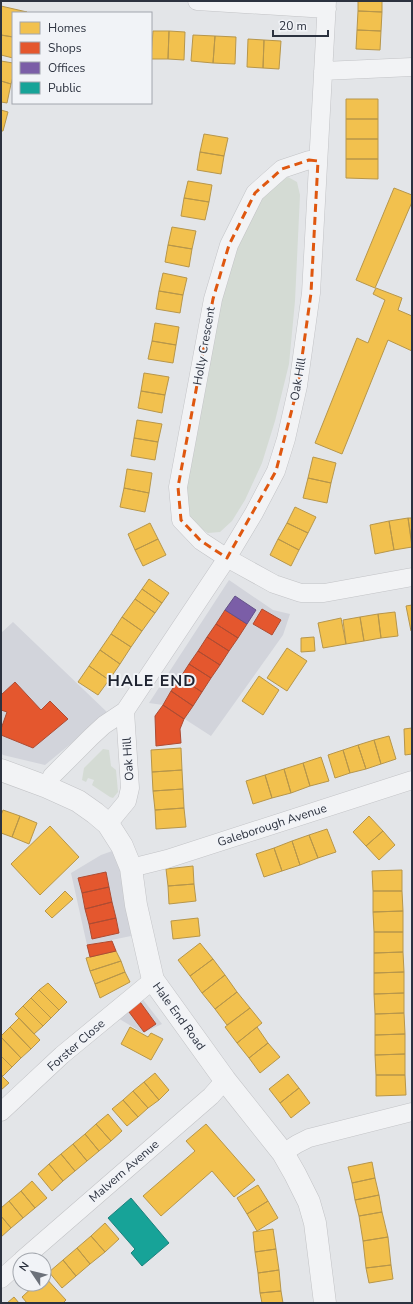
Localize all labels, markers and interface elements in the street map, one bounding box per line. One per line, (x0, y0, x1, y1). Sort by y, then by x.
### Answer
legend (12, 12, 152, 104)
scale bar (273, 12, 328, 38)
text: 20 m (279, 18, 307, 34)
text: Homes (48, 20, 86, 36)
text: Shops (48, 40, 82, 56)
text: Offices (48, 60, 86, 76)
text: Public (48, 80, 82, 96)
street label: Holly Crescent (189, 305, 219, 386)
street label: Oak Hill (286, 356, 310, 402)
district label: HALE END (108, 670, 196, 692)
street label: Oak Hill (118, 736, 138, 781)
street label: Galeborough Avenue (215, 800, 329, 850)
street label: Hale End Road (149, 979, 209, 1053)
street label: Forster Close (44, 1016, 108, 1074)
street label: Malvern Avenue (86, 1136, 162, 1206)
north arrow (12, 1252, 52, 1292)
text: N (16, 1259, 33, 1274)

